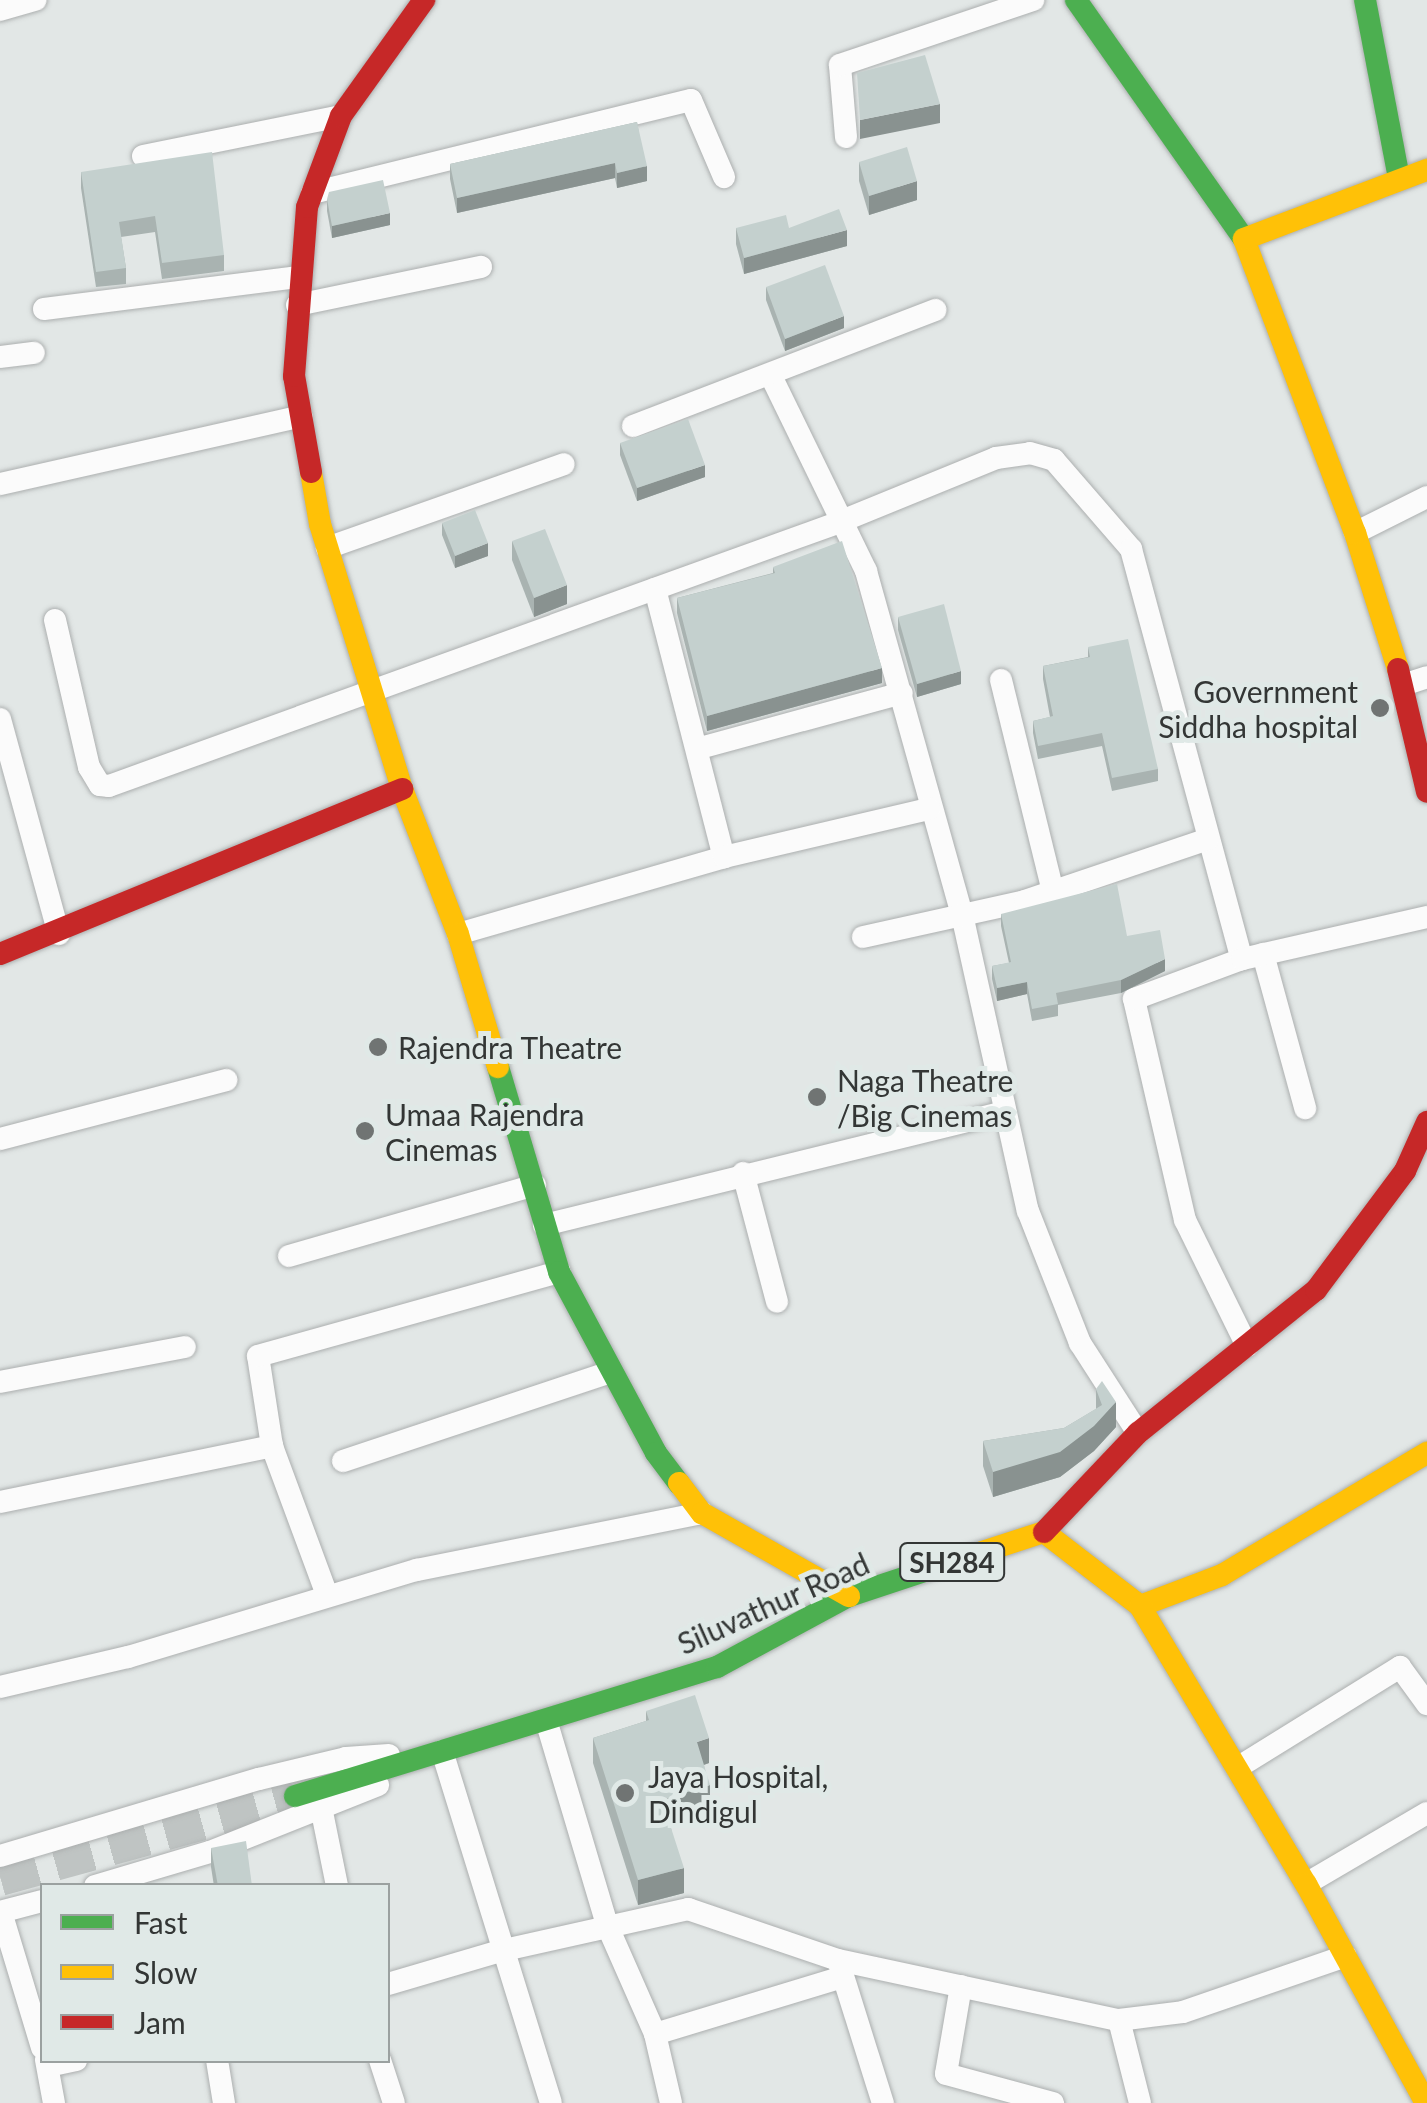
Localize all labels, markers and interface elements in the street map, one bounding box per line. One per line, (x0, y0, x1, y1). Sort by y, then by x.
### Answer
place label: Government Siddha hospital (1158, 673, 1358, 744)
marker: Government Siddha hospital (1367, 695, 1393, 721)
place label: Rajendra Theatre (398, 1029, 623, 1065)
marker: Rajendra Theatre (367, 1036, 389, 1058)
place label: Naga Theatre /Big Cinemas (837, 1062, 1014, 1132)
marker: Naga Theatre /Big Cinemas (806, 1086, 828, 1108)
place label: Umaa Rajendra Cinemas (385, 1096, 584, 1166)
marker: Umaa Rajendra Cinemas (354, 1120, 376, 1142)
road number: SH284 (897, 1539, 1007, 1585)
street label: Siluvathur Road (671, 1545, 875, 1661)
place label: Jaya Hospital, Dindigul (648, 1758, 828, 1828)
marker: Jaya Hospital, Dindigul (612, 1780, 638, 1806)
legend (40, 1883, 390, 2063)
text: Fast (134, 1904, 188, 1940)
text: Slow (134, 1954, 197, 1990)
text: Jam (134, 2004, 186, 2040)

